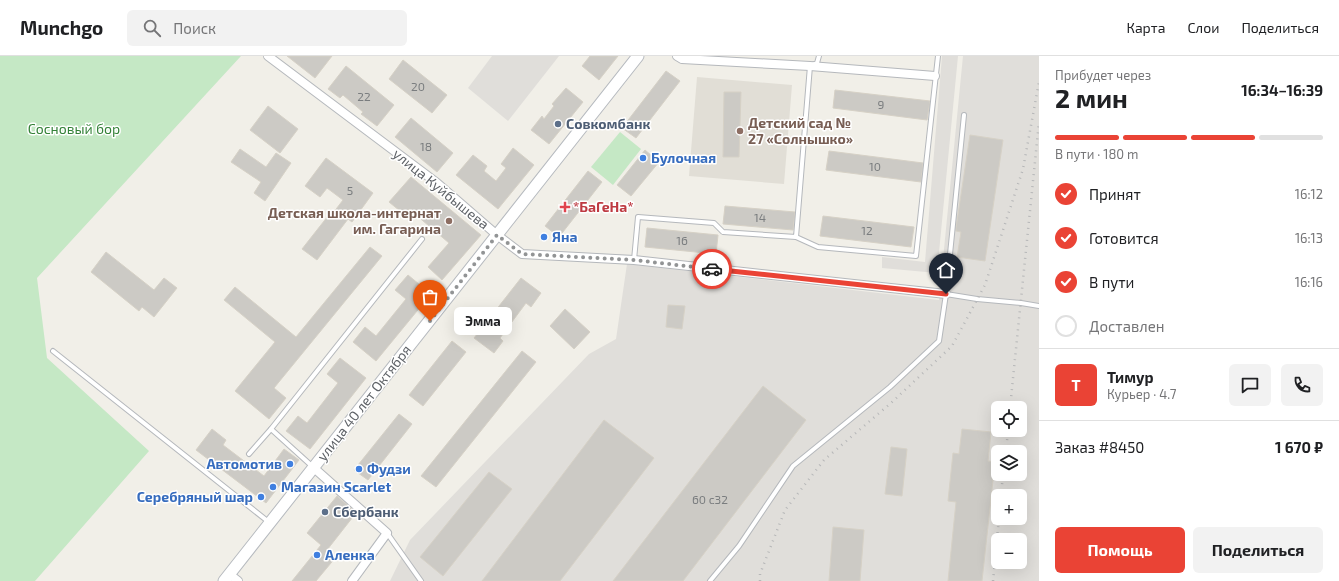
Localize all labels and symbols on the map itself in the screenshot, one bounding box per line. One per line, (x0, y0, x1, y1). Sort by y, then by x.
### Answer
house number: 20 (411, 79, 425, 93)
house number: 22 (357, 89, 371, 103)
house number: 9 (878, 97, 885, 111)
place label: Детский сад № 27 «Солнышко» (748, 114, 853, 147)
place label: Совкомбанк (566, 115, 650, 132)
marker: Совкомбанк (553, 119, 563, 129)
park label: Сосновый бор (28, 120, 120, 137)
marker: Детский сад № 27 «Солнышко» (735, 126, 745, 136)
house number: 18 (420, 139, 432, 153)
street label: улица Куйбышева (390, 145, 493, 233)
place label: Булочная (651, 149, 716, 166)
marker: Булочная (638, 153, 648, 163)
house number: 10 (869, 159, 881, 173)
house number: 5 (347, 183, 353, 197)
place label: *БаГеНа* (573, 198, 634, 215)
marker: *БаГеНа* (560, 202, 570, 212)
place label: Детская школа-интернат им. Гагарина (268, 204, 441, 237)
house number: 14 (754, 210, 766, 224)
marker: Детская школа-интернат им. Гагарина (444, 216, 454, 226)
house number: 12 (861, 223, 873, 237)
place label: Яна (552, 228, 577, 245)
marker: Яна (539, 232, 549, 242)
house number: 16 (676, 233, 688, 247)
courier (692, 249, 732, 289)
pin (929, 253, 963, 294)
pin (413, 280, 447, 321)
callout: Эмма (454, 307, 512, 335)
street label: улица 40 лет Октября (313, 341, 414, 464)
place label: Автомотив (206, 455, 282, 472)
marker: Автомотив (285, 459, 295, 469)
place label: Фудзи (367, 460, 411, 477)
marker: Фудзи (354, 464, 364, 474)
place label: Магазин Scarlet (281, 478, 391, 495)
marker: Магазин Scarlet (268, 482, 278, 492)
place label: Серебряный шар (137, 488, 253, 505)
marker: Серебряный шар (256, 492, 266, 502)
house number: 60 с32 (692, 492, 728, 506)
place label: Сбербанк (333, 503, 399, 520)
marker: Сбербанк (320, 507, 330, 517)
place label: Аленка (325, 546, 375, 563)
marker: Аленка (312, 550, 322, 560)

